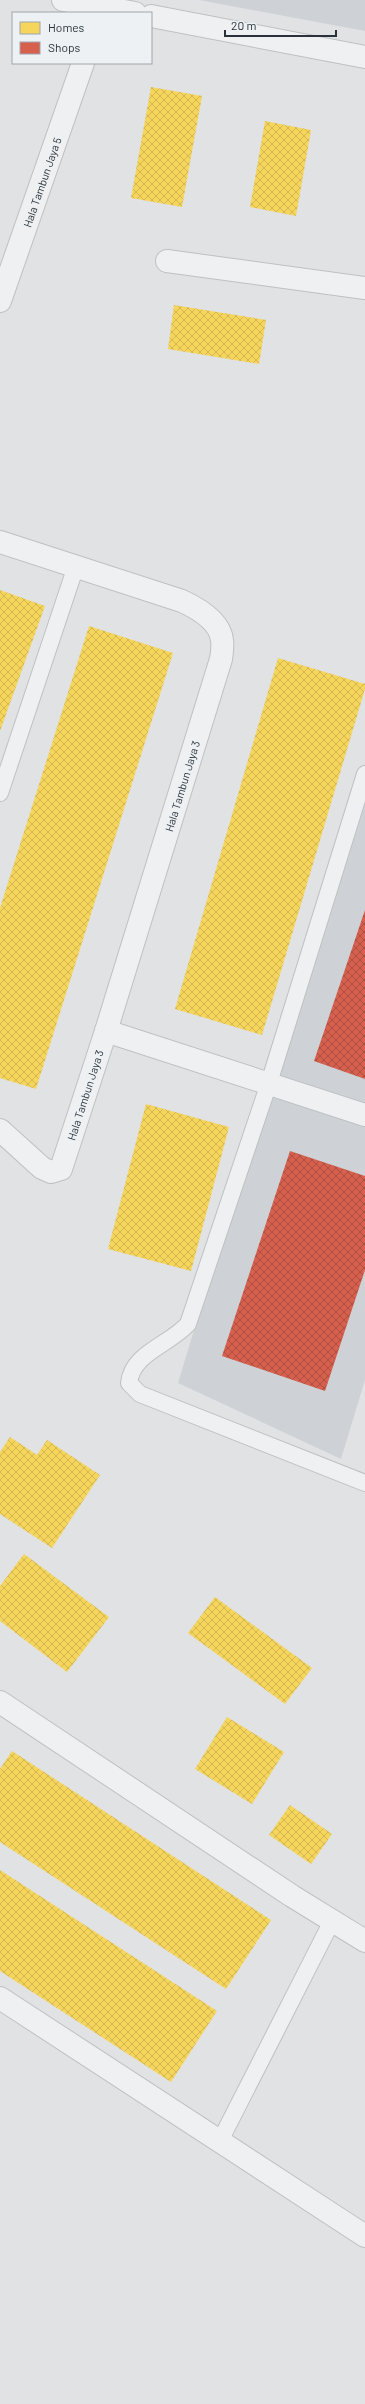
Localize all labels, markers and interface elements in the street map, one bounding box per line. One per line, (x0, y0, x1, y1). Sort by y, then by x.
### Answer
legend (12, 12, 152, 64)
scale bar (225, 12, 336, 38)
text: 20 m (231, 18, 257, 32)
text: Homes (48, 20, 85, 34)
text: Shops (48, 40, 81, 54)
street label: Hala Tambun Jaya 5 (20, 135, 63, 229)
street label: Hala Tambun Jaya 3 (162, 739, 202, 833)
street label: Hala Tambun Jaya 3 (64, 1048, 106, 1142)

